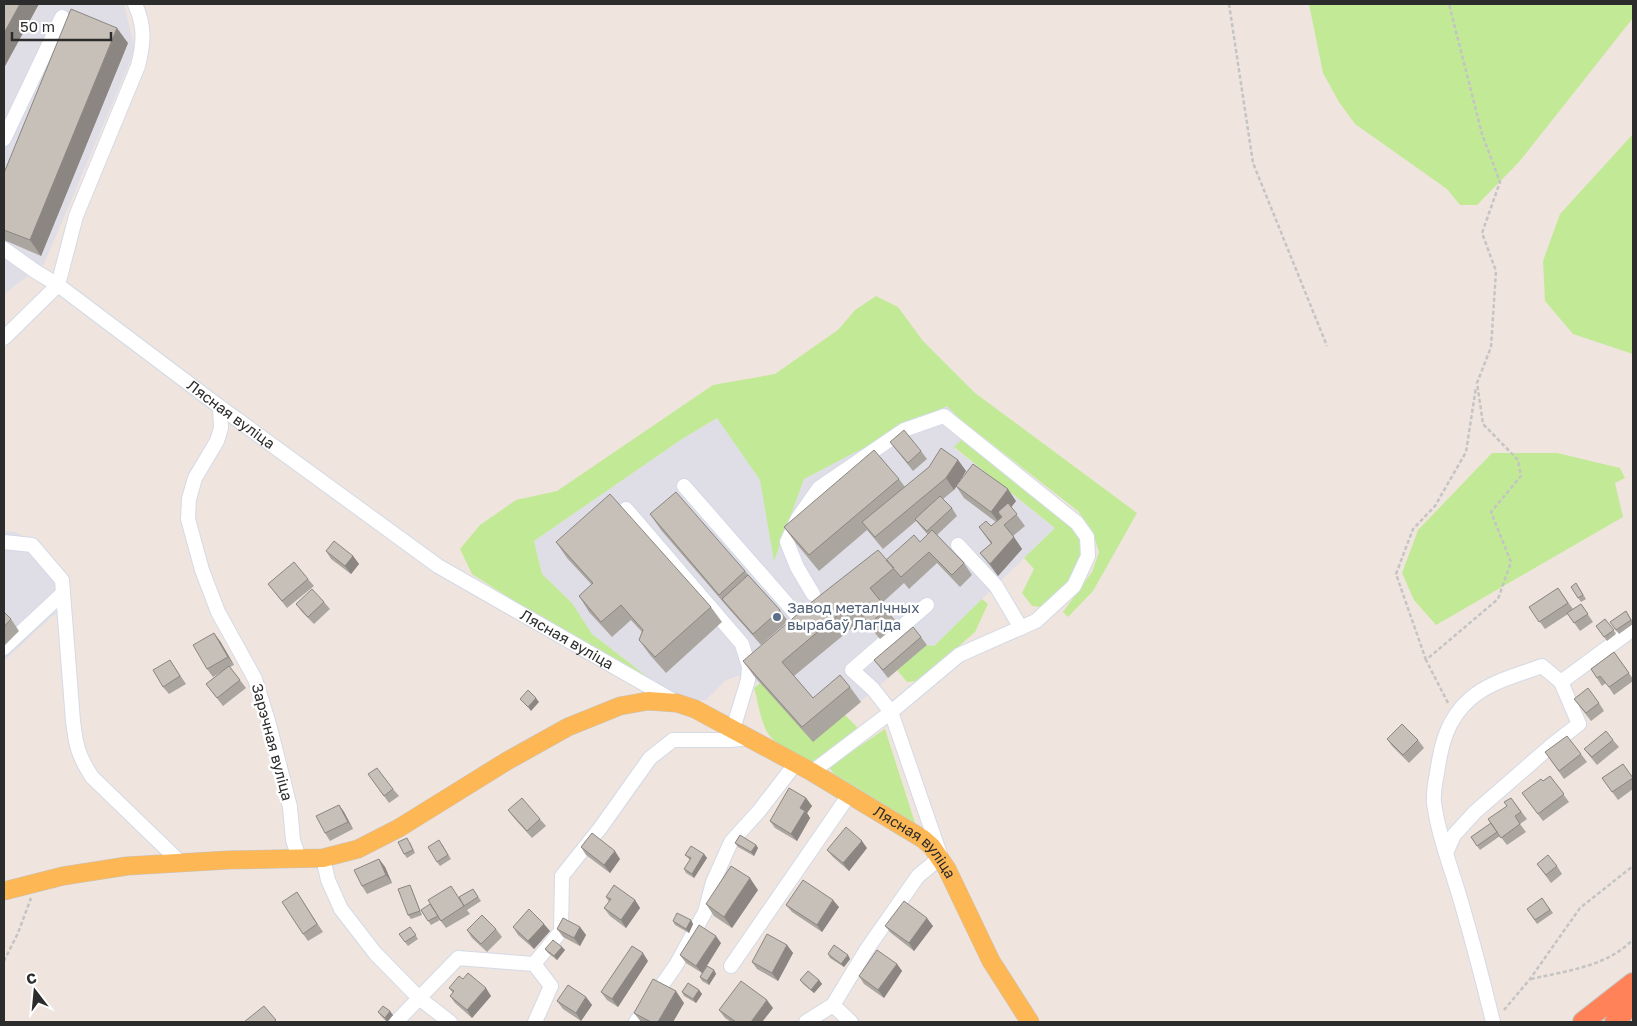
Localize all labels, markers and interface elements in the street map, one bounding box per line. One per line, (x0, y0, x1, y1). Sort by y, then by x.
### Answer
scale bar (12, 10, 111, 42)
text: 50 m (20, 17, 55, 35)
street label: Лясная вуліца (184, 376, 279, 452)
place label: Завод металічных вырабаў Лагіда (787, 598, 920, 633)
street label: Лясная вуліца (518, 605, 617, 673)
marker: Завод металічных вырабаў Лагіда (771, 611, 783, 623)
street label: Зарэчная вуліца (249, 681, 297, 802)
street label: Лясная вуліца (871, 801, 960, 881)
north arrow (10, 966, 60, 1016)
text: С (24, 968, 38, 988)

